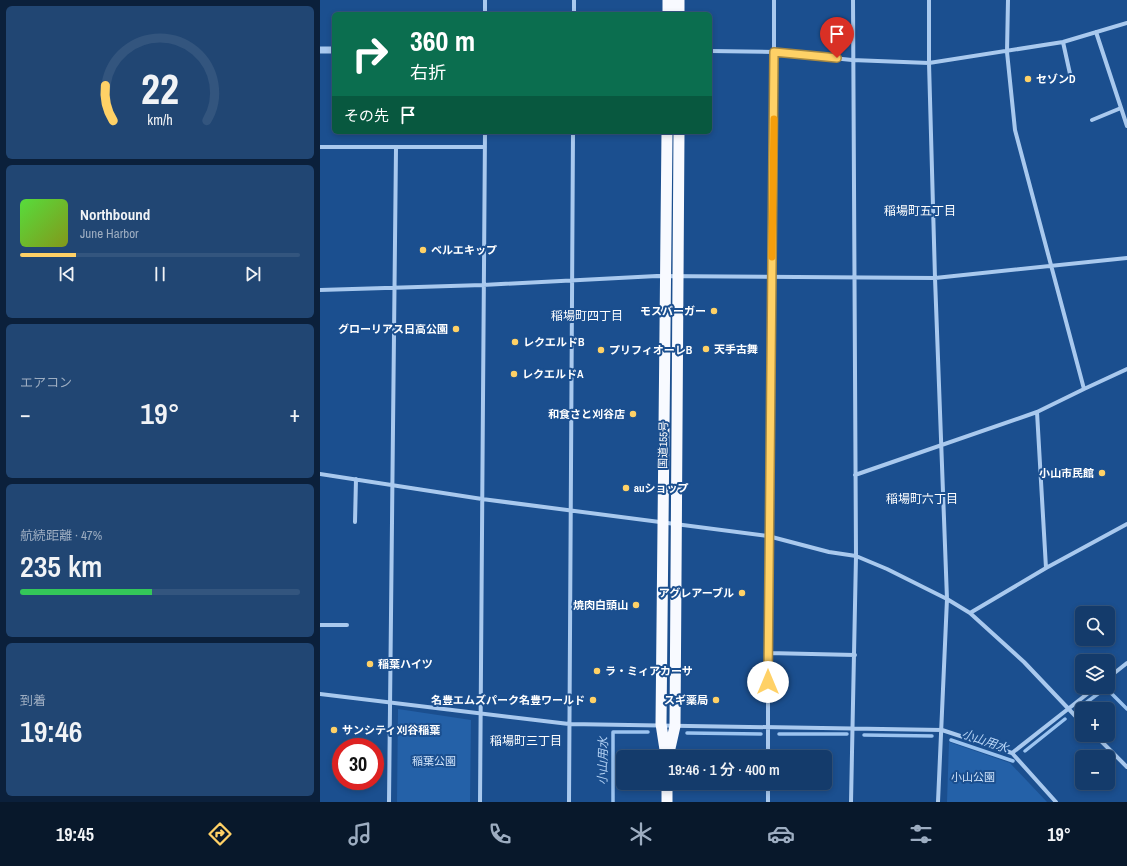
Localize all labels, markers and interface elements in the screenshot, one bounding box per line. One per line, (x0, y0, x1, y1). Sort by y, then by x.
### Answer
pin (820, 17, 854, 58)
text: 360 m (410, 22, 475, 60)
icon: arrive (826, 23, 848, 45)
icon: right (344, 28, 396, 80)
text: 22 (141, 60, 179, 116)
text: 右折 (410, 60, 446, 85)
place label: セゾンD (1036, 72, 1076, 86)
marker: セゾンD (1023, 74, 1033, 84)
icon: arrive (397, 104, 419, 126)
text: その先 (344, 105, 389, 126)
text: km/h (147, 109, 173, 128)
district label: 稲場町五丁目 (884, 203, 956, 219)
text: Northbound (80, 204, 150, 225)
text: June Harbor (80, 225, 139, 242)
place label: ベルエキップ (431, 243, 497, 257)
marker: ベルエキップ (418, 245, 428, 255)
icon: previous (56, 263, 78, 285)
icon: pause (149, 263, 171, 285)
icon: next (242, 263, 264, 285)
place label: モスバーガー (640, 304, 706, 318)
marker: モスバーガー (709, 306, 719, 316)
district label: 稲場町四丁目 (551, 308, 623, 324)
place label: グローリアス日高公園 (338, 322, 448, 336)
marker: グローリアス日高公園 (451, 324, 461, 334)
place label: レクエルドB (523, 335, 585, 349)
marker: レクエルドB (510, 337, 520, 347)
place label: 天手古舞 (714, 342, 758, 356)
place label: プリフィオーレB (609, 343, 693, 357)
marker: 天手古舞 (701, 344, 711, 354)
marker: プリフィオーレB (596, 345, 606, 355)
place label: レクエルドA (522, 367, 584, 381)
marker: レクエルドA (509, 369, 519, 379)
text: エアコン (20, 374, 72, 391)
text: 19° (140, 393, 180, 433)
text: − (20, 399, 31, 429)
text: + (289, 399, 300, 429)
place label: 和食さと刈谷店 (548, 407, 625, 421)
marker: 和食さと刈谷店 (628, 409, 638, 419)
street label: 国道155号 (656, 421, 670, 469)
place label: 小山市民館 (1039, 466, 1094, 480)
marker: 小山市民館 (1097, 468, 1107, 478)
place label: auショップ (634, 481, 689, 495)
marker: auショップ (621, 483, 631, 493)
district label: 稲場町六丁目 (886, 491, 958, 507)
text: 航続距離 · 47% (20, 527, 102, 544)
text: 235 km (20, 546, 102, 586)
place label: アグレアーブル (659, 586, 734, 600)
marker: アグレアーブル (737, 588, 747, 598)
place label: 焼肉白頭山 (573, 598, 628, 612)
marker: 焼肉白頭山 (631, 600, 641, 610)
map controls (1075, 606, 1115, 790)
button: search (1075, 606, 1115, 646)
button: layers (1075, 654, 1115, 694)
place label: 稲葉ハイツ (378, 657, 433, 671)
marker: 稲葉ハイツ (365, 659, 375, 669)
position arrow (747, 661, 789, 703)
place label: ラ・ミィアカーサ (605, 664, 693, 678)
marker: ラ・ミィアカーサ (592, 666, 602, 676)
text: 到着 (20, 692, 46, 709)
place label: 名豊エムズパーク名豊ワールド (431, 693, 585, 707)
place label: スギ薬局 (664, 693, 708, 707)
marker: 名豊エムズパーク名豊ワールド (588, 695, 598, 705)
marker: スギ薬局 (711, 695, 721, 705)
button: + (1075, 702, 1115, 742)
text: 19:46 (20, 711, 82, 751)
place label: サンシティ刈谷稲葉 (342, 723, 440, 737)
marker: サンシティ刈谷稲葉 (329, 725, 339, 735)
water label: 小山用水 (960, 726, 1012, 757)
district label: 稲場町三丁目 (490, 733, 562, 749)
water label: 小山用水 (595, 735, 611, 785)
speed limit sign: 30 (332, 738, 384, 790)
button: − (1075, 750, 1115, 790)
park label: 稲葉公園 (412, 754, 456, 768)
text: 19:46 · 1 分 · 400 m (668, 759, 780, 780)
park label: 小山公園 (951, 770, 995, 784)
icon: directions (206, 820, 234, 848)
icon: music (346, 820, 374, 848)
icon: phone (486, 820, 514, 848)
icon: climate (627, 820, 655, 848)
icon: car (767, 820, 795, 848)
icon: filters (907, 820, 935, 848)
text: 19:45 (56, 822, 94, 847)
text: 19° (1047, 822, 1071, 847)

